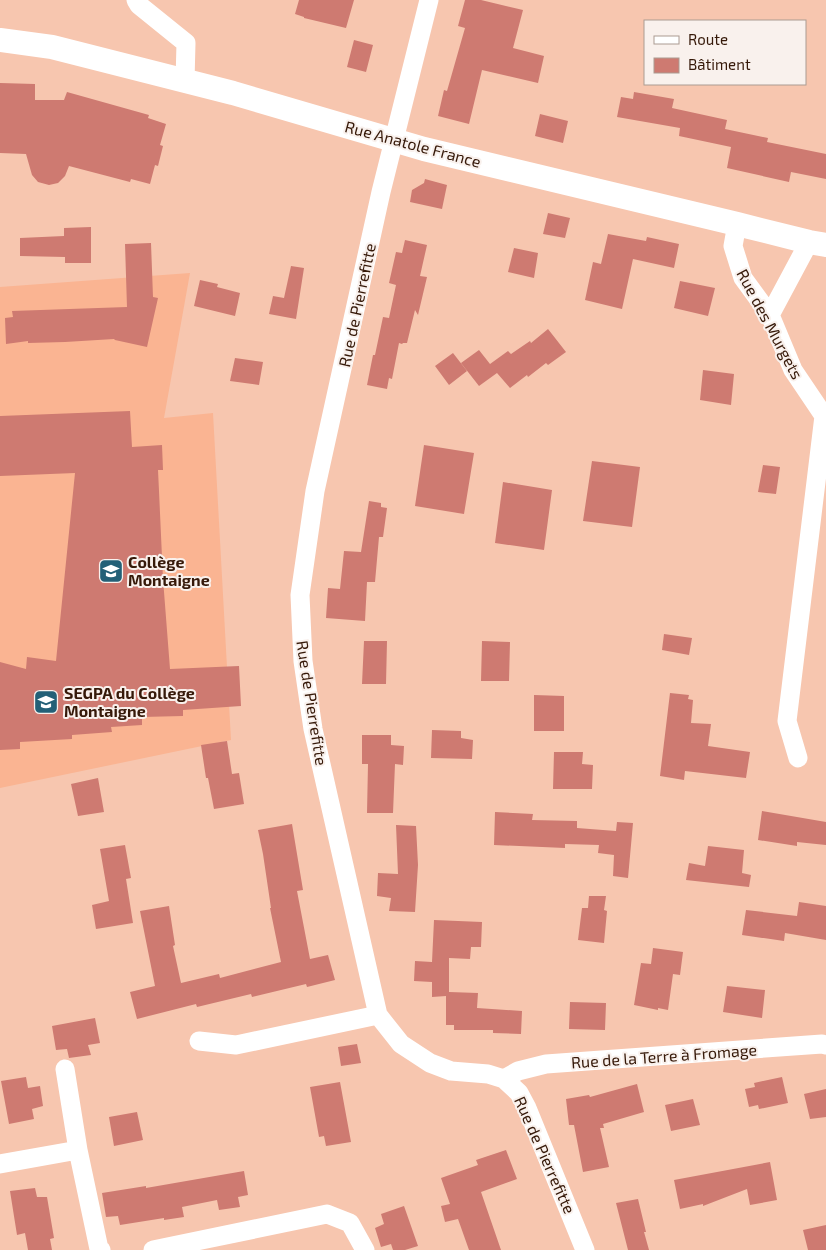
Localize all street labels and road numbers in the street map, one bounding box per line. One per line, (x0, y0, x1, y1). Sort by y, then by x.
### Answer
street label: Rue Anatole France (343, 116, 483, 171)
street label: Rue de Pierrefitte (334, 241, 379, 369)
street label: Rue des Murgets (733, 266, 807, 382)
street label: Rue de Pierrefitte (293, 639, 332, 767)
street label: Rue de la Terre à Fromage (570, 1040, 758, 1071)
street label: Rue de Pierrefitte (511, 1093, 580, 1216)

